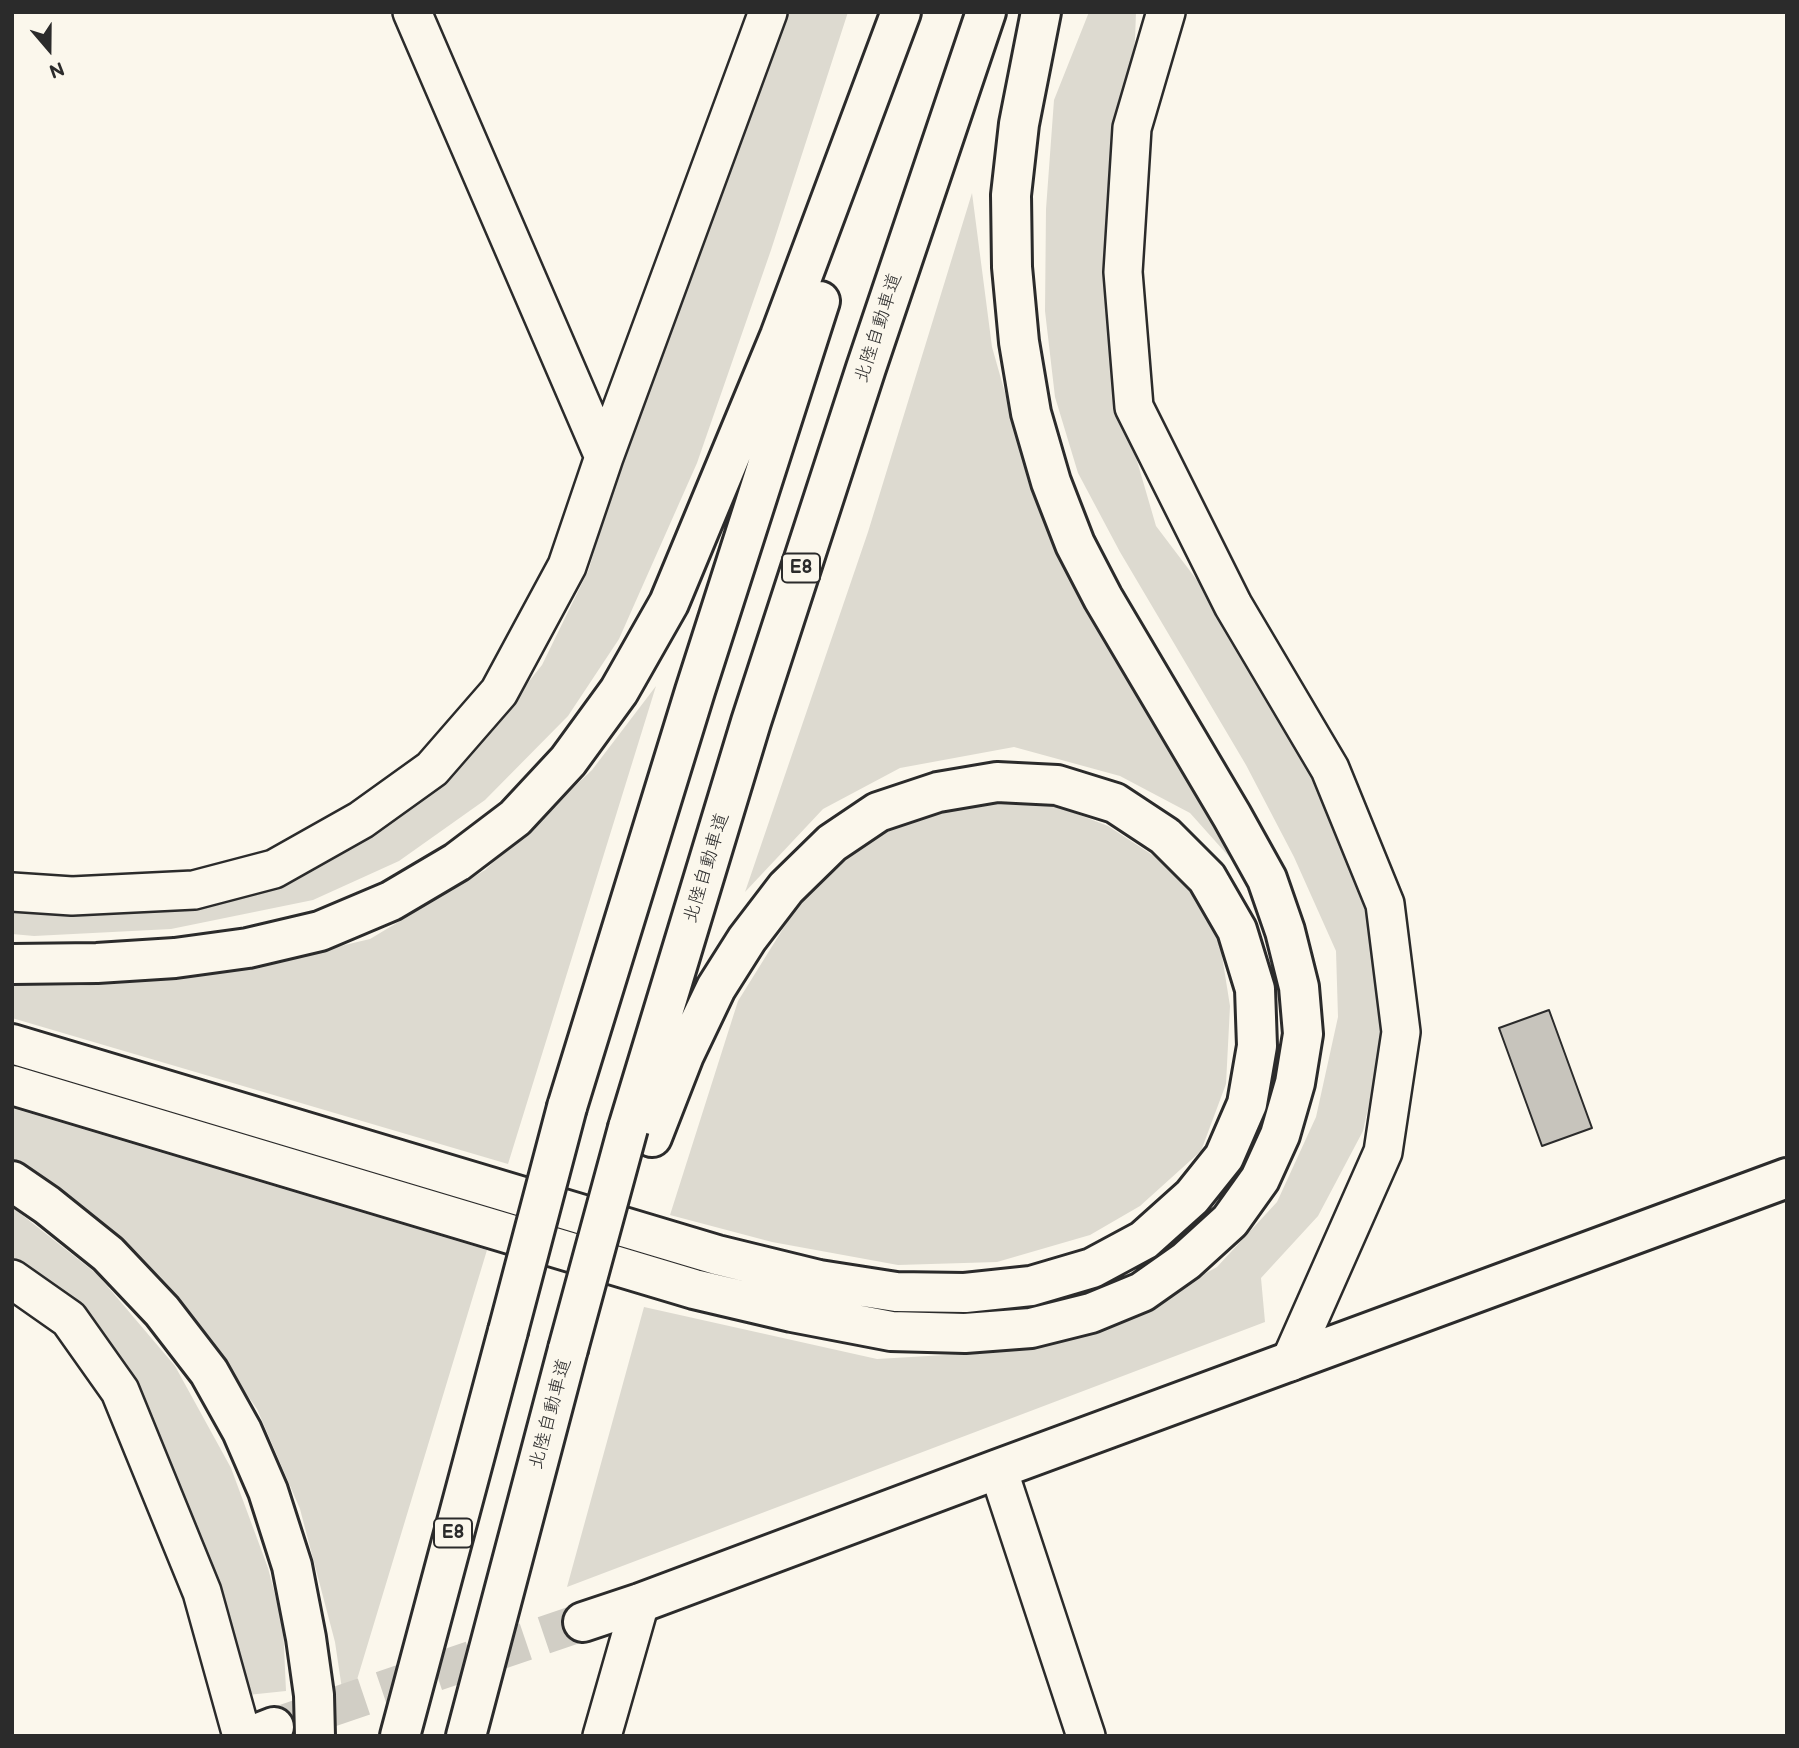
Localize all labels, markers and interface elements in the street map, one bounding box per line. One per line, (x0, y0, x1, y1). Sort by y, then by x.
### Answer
north arrow (14, 14, 84, 84)
text: N (46, 56, 67, 82)
street label: 北陸自動車道 (851, 270, 907, 386)
road number: E8 (782, 554, 820, 582)
street label: 北陸自動車道 (679, 810, 735, 926)
street label: 北陸自動車道 (525, 1356, 577, 1472)
road number: E8 (434, 1518, 472, 1548)

